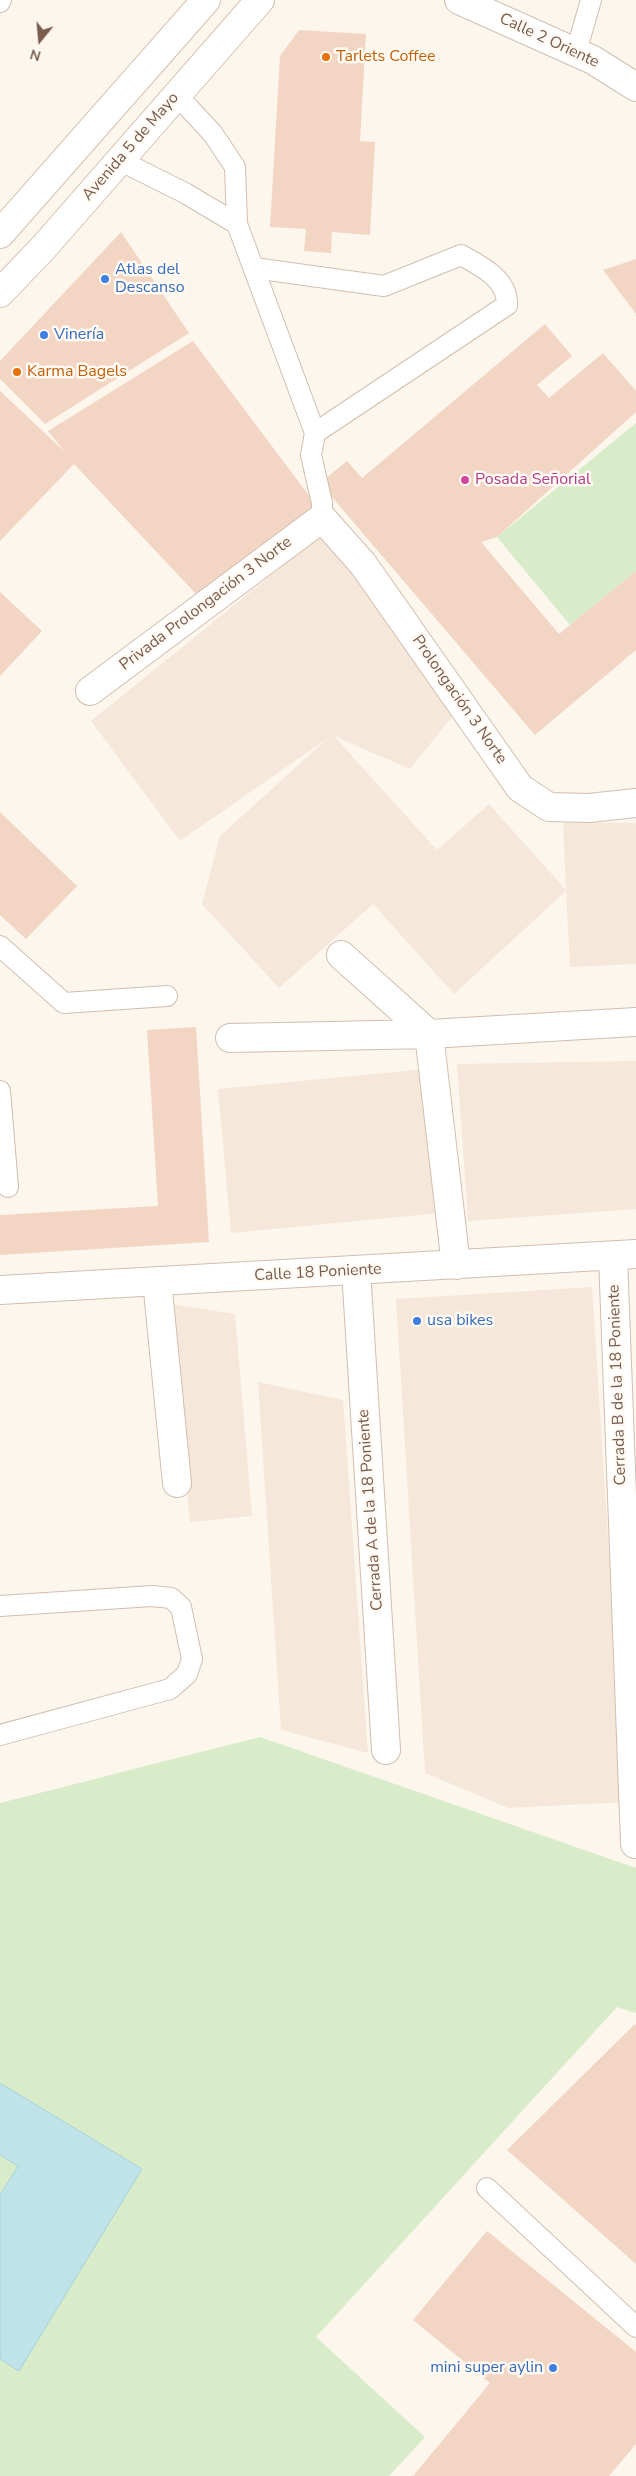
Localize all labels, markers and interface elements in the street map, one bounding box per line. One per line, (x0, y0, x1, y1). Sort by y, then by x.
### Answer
street label: Calle 2 Oriente (496, 9, 602, 73)
north arrow (15, 15, 65, 65)
text: N (28, 44, 43, 65)
place label: Tarlets Coffee (336, 47, 435, 67)
marker: Tarlets Coffee (320, 51, 332, 63)
street label: Avenida 5 de Mayo (79, 89, 183, 205)
place label: Atlas del Descanso (115, 260, 185, 298)
marker: Atlas del Descanso (99, 273, 111, 285)
place label: Vinería (54, 325, 104, 345)
marker: Vinería (38, 329, 50, 341)
place label: Karma Bagels (27, 362, 127, 382)
marker: Karma Bagels (11, 366, 23, 378)
place label: Posada Señorial (475, 470, 591, 490)
marker: Posada Señorial (459, 474, 471, 486)
street label: Privada Prolongación 3 Norte (116, 533, 296, 675)
street label: Prolongación 3 Norte (407, 632, 511, 768)
street label: Calle 18 Poniente (254, 1260, 382, 1286)
street label: Cerrada B de la 18 Poniente (605, 1284, 631, 1486)
place label: usa bikes (427, 1311, 493, 1331)
marker: usa bikes (411, 1315, 423, 1327)
street label: Cerrada A de la 18 Poniente (354, 1409, 388, 1611)
place label: mini super aylin (430, 2358, 543, 2378)
marker: mini super aylin (547, 2362, 559, 2374)

